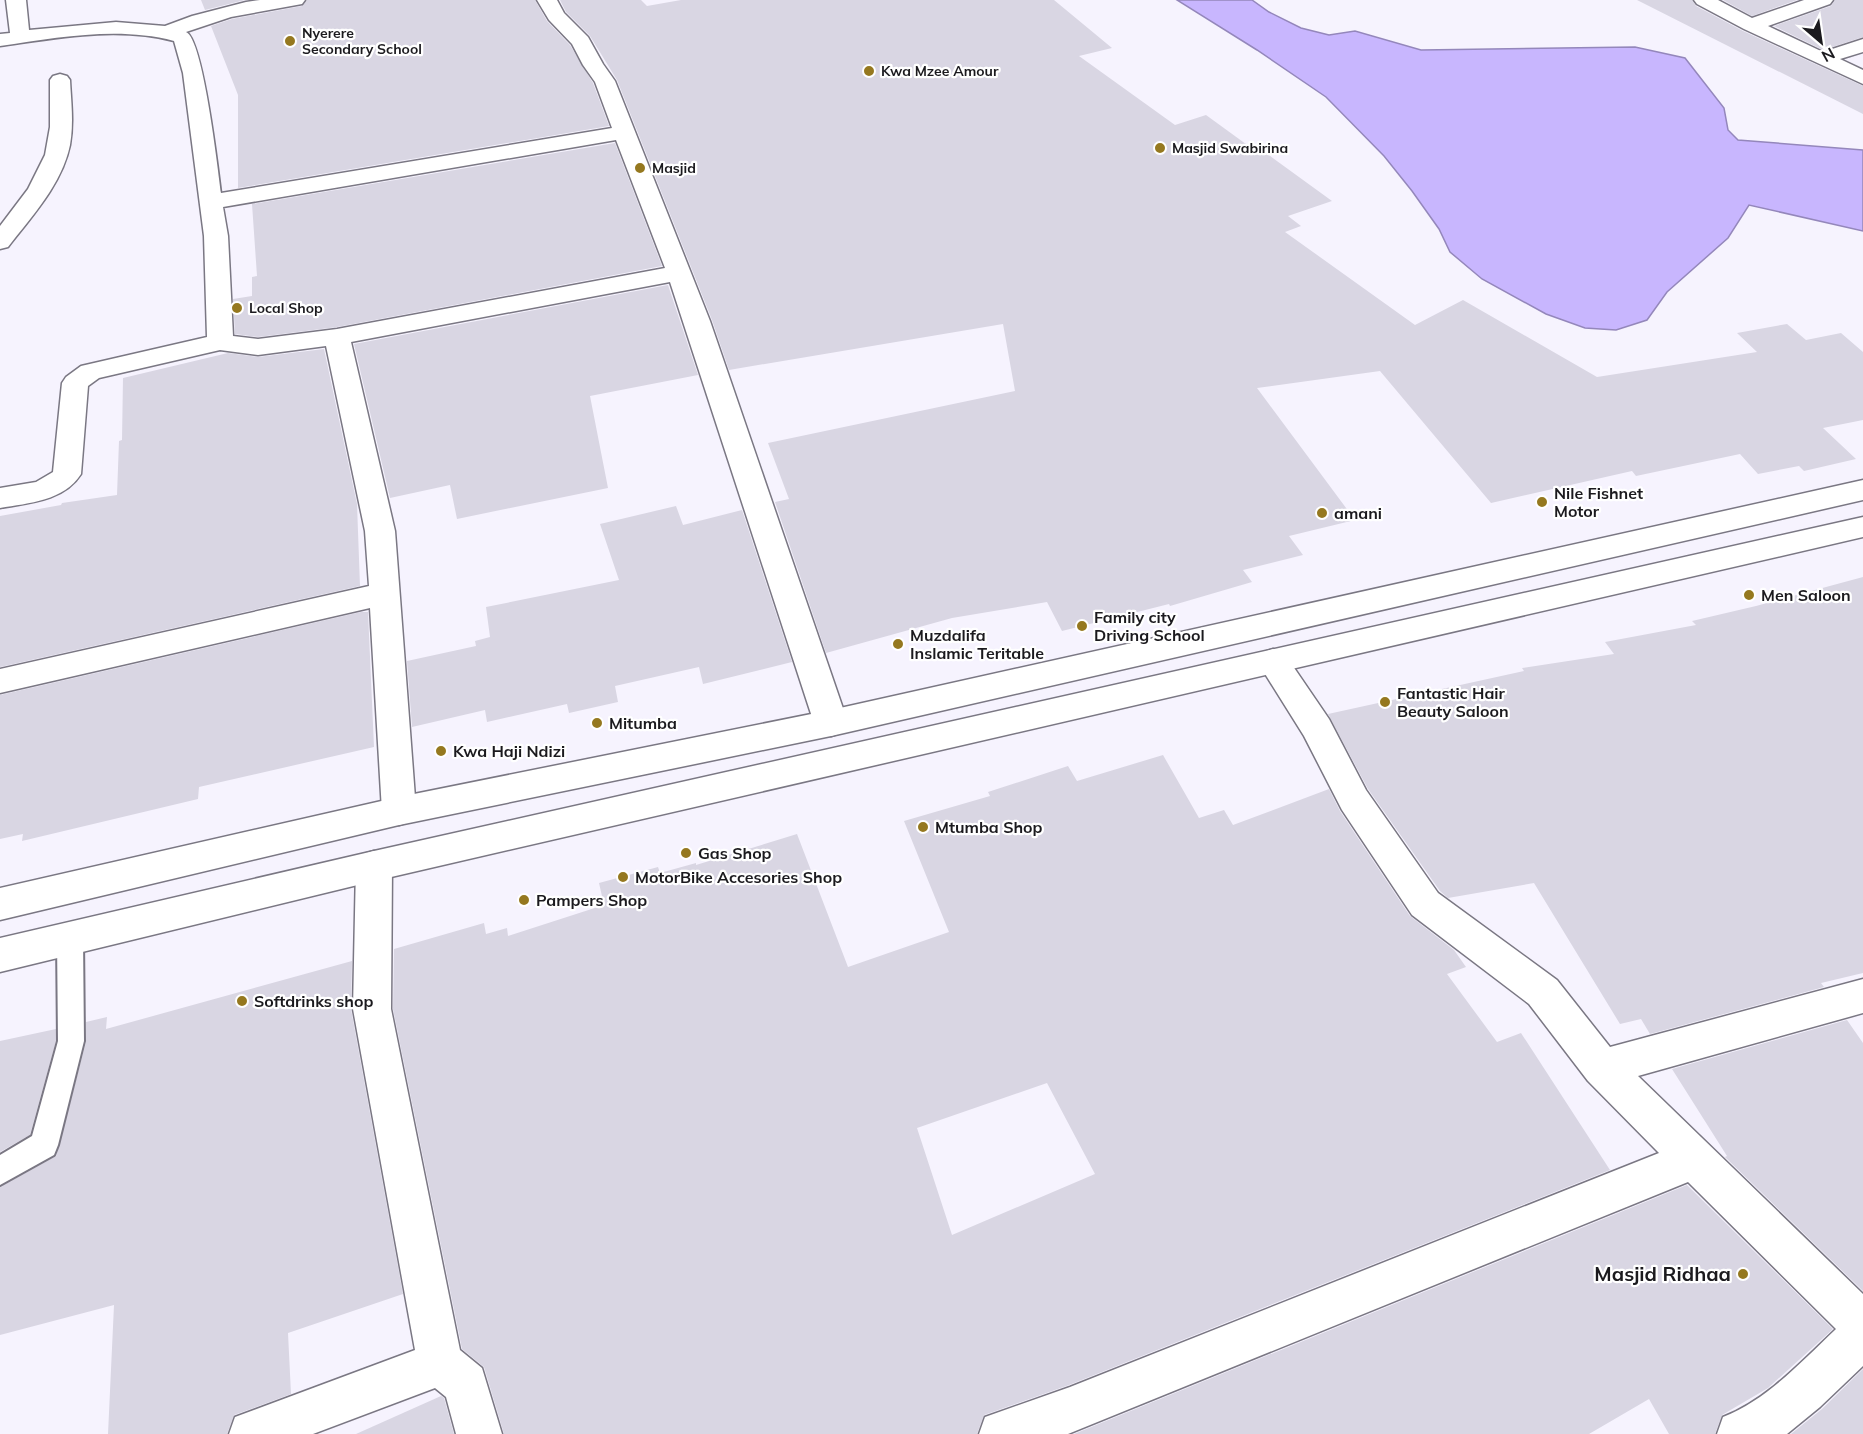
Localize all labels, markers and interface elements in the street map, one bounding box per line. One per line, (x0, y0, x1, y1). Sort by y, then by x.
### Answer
north arrow (1791, 12, 1851, 72)
place label: Nyerere Secondary School (302, 24, 422, 58)
marker: Nyerere Secondary School (283, 34, 297, 48)
text: N (1818, 43, 1838, 67)
place label: Kwa Mzee Amour (881, 62, 999, 80)
marker: Kwa Mzee Amour (862, 64, 876, 78)
place label: Masjid Swabirina (1172, 139, 1288, 157)
marker: Masjid Swabirina (1153, 141, 1167, 155)
place label: Masjid (652, 159, 696, 177)
marker: Masjid (633, 161, 647, 175)
place label: Local Shop (249, 299, 323, 317)
marker: Local Shop (230, 301, 244, 315)
place label: Nile Fishnet Motor (1554, 483, 1643, 521)
marker: Nile Fishnet Motor (1535, 495, 1549, 509)
place label: amani (1334, 503, 1382, 523)
marker: amani (1315, 506, 1329, 520)
place label: Men Saloon (1761, 585, 1851, 605)
marker: Men Saloon (1742, 588, 1756, 602)
place label: Family city Driving School (1094, 607, 1205, 645)
marker: Family city Driving School (1075, 619, 1089, 633)
place label: Muzdalifa Inslamic Teritable (910, 625, 1044, 663)
marker: Muzdalifa Inslamic Teritable (891, 637, 905, 651)
place label: Fantastic Hair Beauty Saloon (1397, 683, 1509, 721)
marker: Fantastic Hair Beauty Saloon (1378, 695, 1392, 709)
place label: Mitumba (609, 713, 677, 733)
marker: Mitumba (590, 716, 604, 730)
place label: Kwa Haji Ndizi (453, 741, 565, 761)
marker: Kwa Haji Ndizi (434, 744, 448, 758)
place label: Mtumba Shop (935, 817, 1043, 837)
marker: Mtumba Shop (916, 820, 930, 834)
place label: Gas Shop (698, 843, 772, 863)
marker: Gas Shop (679, 846, 693, 860)
place label: MotorBike Accesories Shop (635, 867, 842, 887)
marker: MotorBike Accesories Shop (616, 870, 630, 884)
place label: Pampers Shop (536, 890, 647, 910)
marker: Pampers Shop (517, 893, 531, 907)
place label: Softdrinks shop (254, 991, 373, 1011)
marker: Softdrinks shop (235, 994, 249, 1008)
place label: Masjid Ridhaa (1594, 1261, 1731, 1286)
marker: Masjid Ridhaa (1736, 1267, 1750, 1281)

